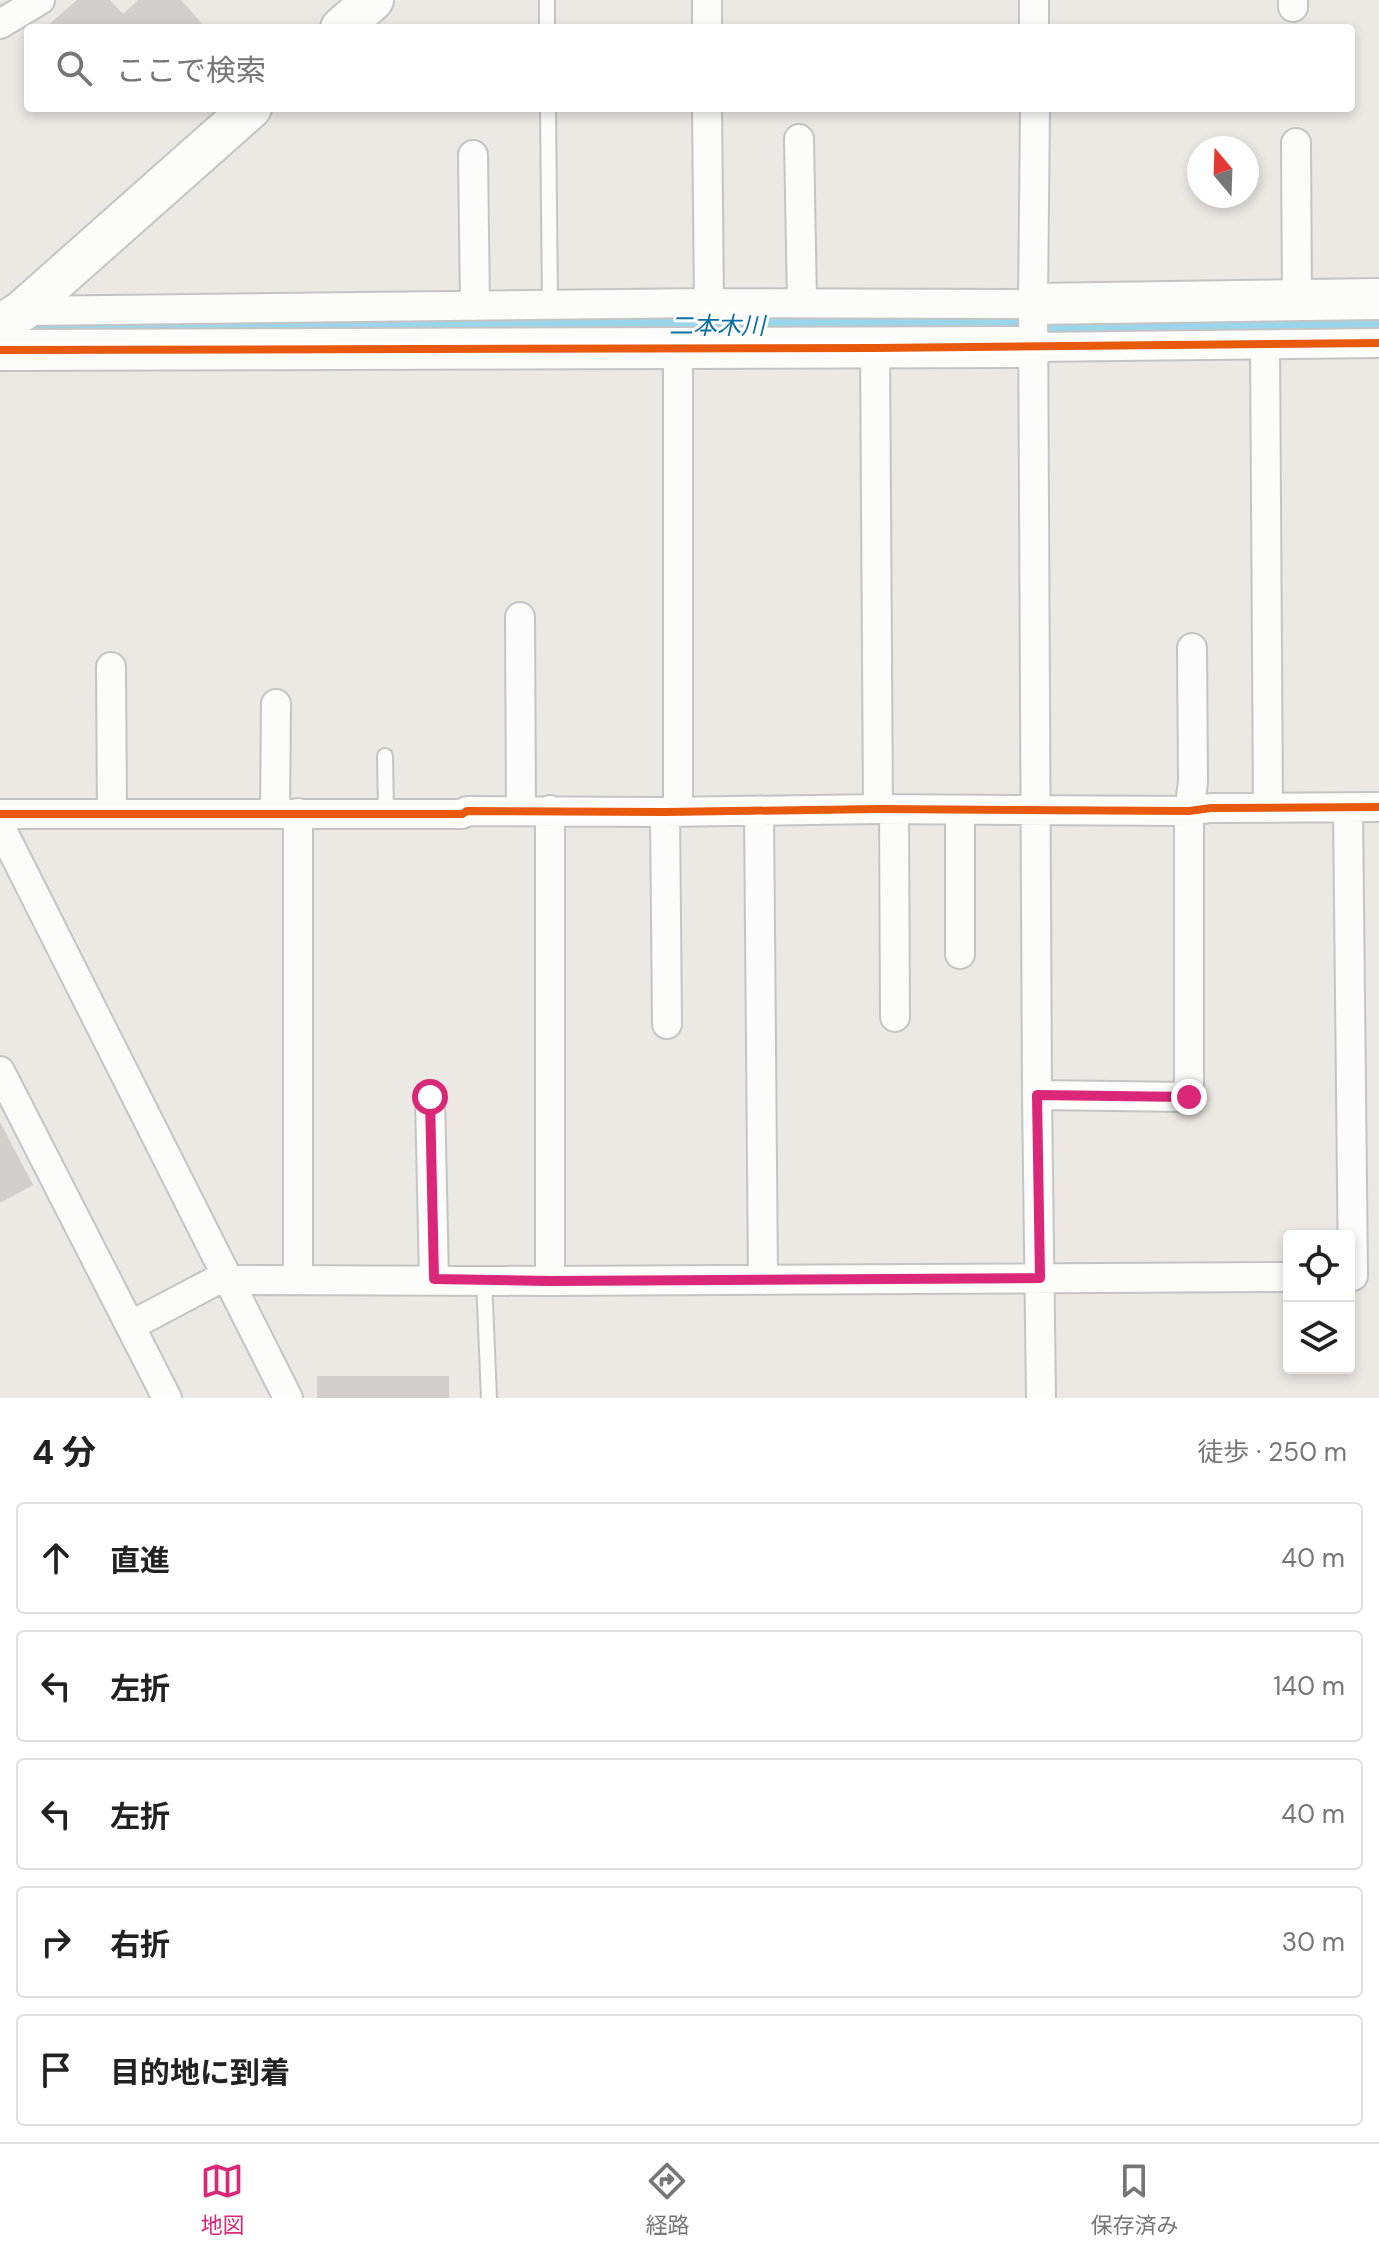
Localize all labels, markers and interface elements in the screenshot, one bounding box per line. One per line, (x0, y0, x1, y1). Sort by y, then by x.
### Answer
search box (24, 24, 1355, 112)
icon: search (52, 46, 96, 90)
text: ここで検索 (116, 51, 266, 90)
north arrow (1187, 136, 1259, 208)
water label: 二本木川 (669, 310, 768, 341)
route start (412, 1079, 448, 1115)
route end (1171, 1079, 1207, 1115)
map controls (1283, 1230, 1355, 1374)
button: locate (1283, 1230, 1355, 1302)
button: layers (1283, 1302, 1355, 1374)
text: 4 分 (32, 1430, 96, 1475)
text: 徒歩 · 250 m (1197, 1435, 1347, 1469)
icon: ahead (34, 1536, 78, 1580)
text: 直進 (110, 1541, 170, 1580)
text: 40 m (1281, 1541, 1345, 1575)
icon: left (34, 1664, 78, 1708)
text: 左折 (110, 1669, 170, 1708)
text: 140 m (1273, 1669, 1345, 1703)
icon: left (34, 1792, 78, 1836)
text: 左折 (110, 1797, 170, 1836)
text: 40 m (1281, 1797, 1345, 1831)
icon: right (34, 1920, 78, 1964)
text: 右折 (110, 1925, 170, 1964)
text: 30 m (1282, 1925, 1345, 1959)
icon: arrive (34, 2048, 78, 2092)
text: 目的地に到着 (110, 2053, 290, 2092)
tab: 地図 (200, 2159, 245, 2240)
tab: 経路 (645, 2159, 690, 2240)
tab: 保存済み (1090, 2159, 1179, 2240)

